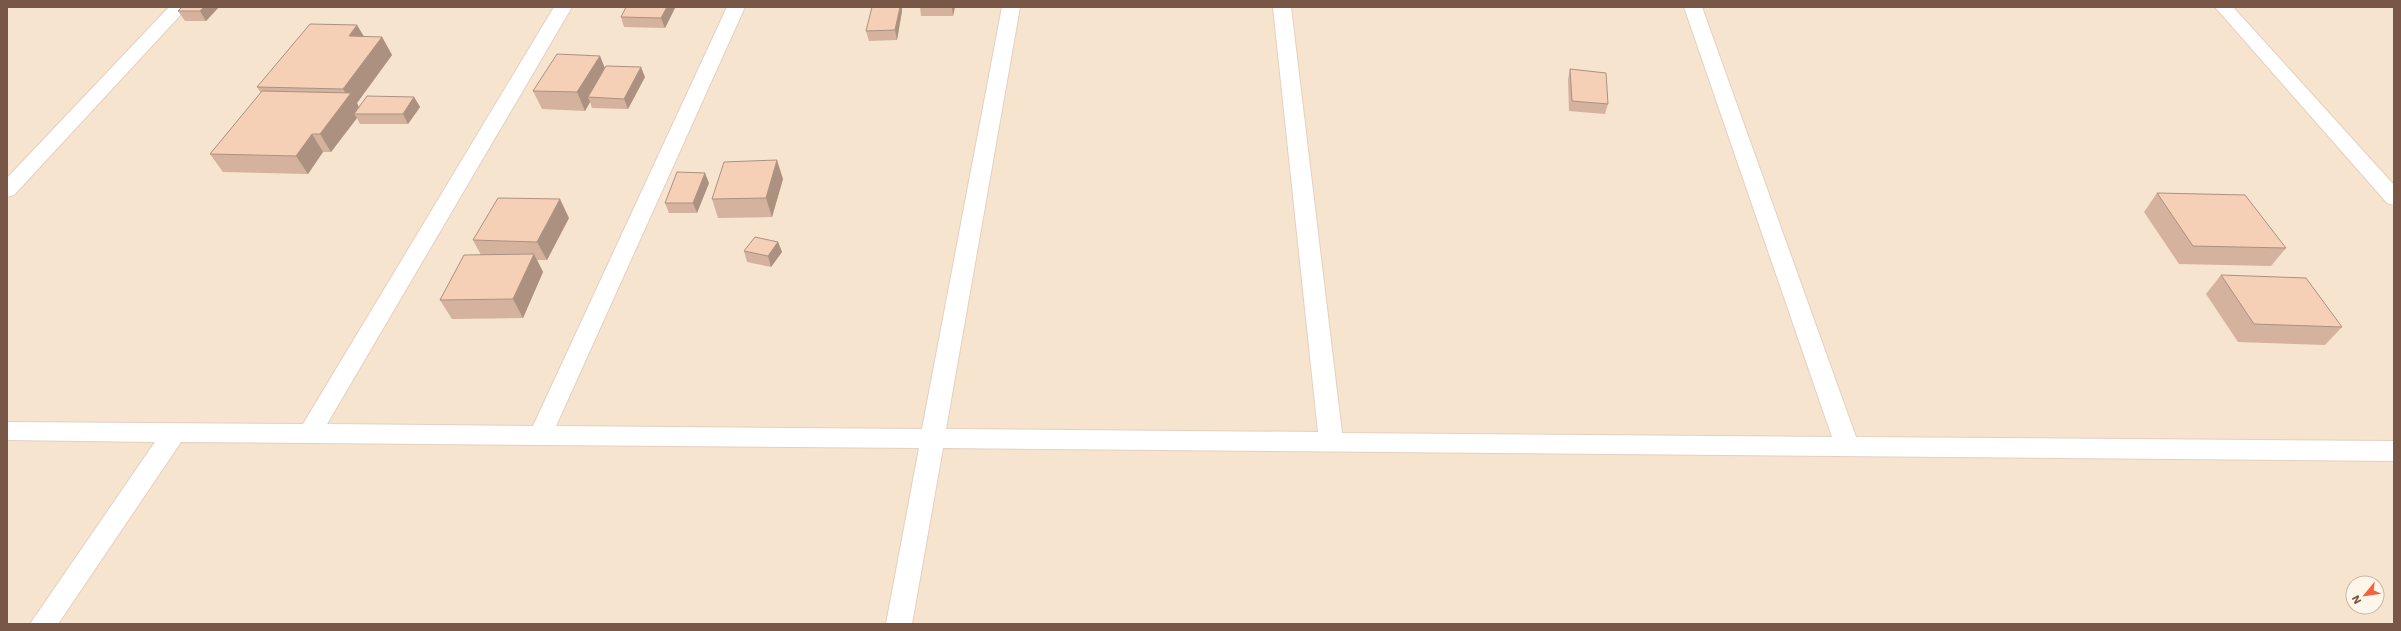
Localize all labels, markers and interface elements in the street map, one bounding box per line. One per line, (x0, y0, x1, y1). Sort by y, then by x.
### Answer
north arrow (2345, 575, 2385, 615)
text: N (2349, 593, 2364, 606)

